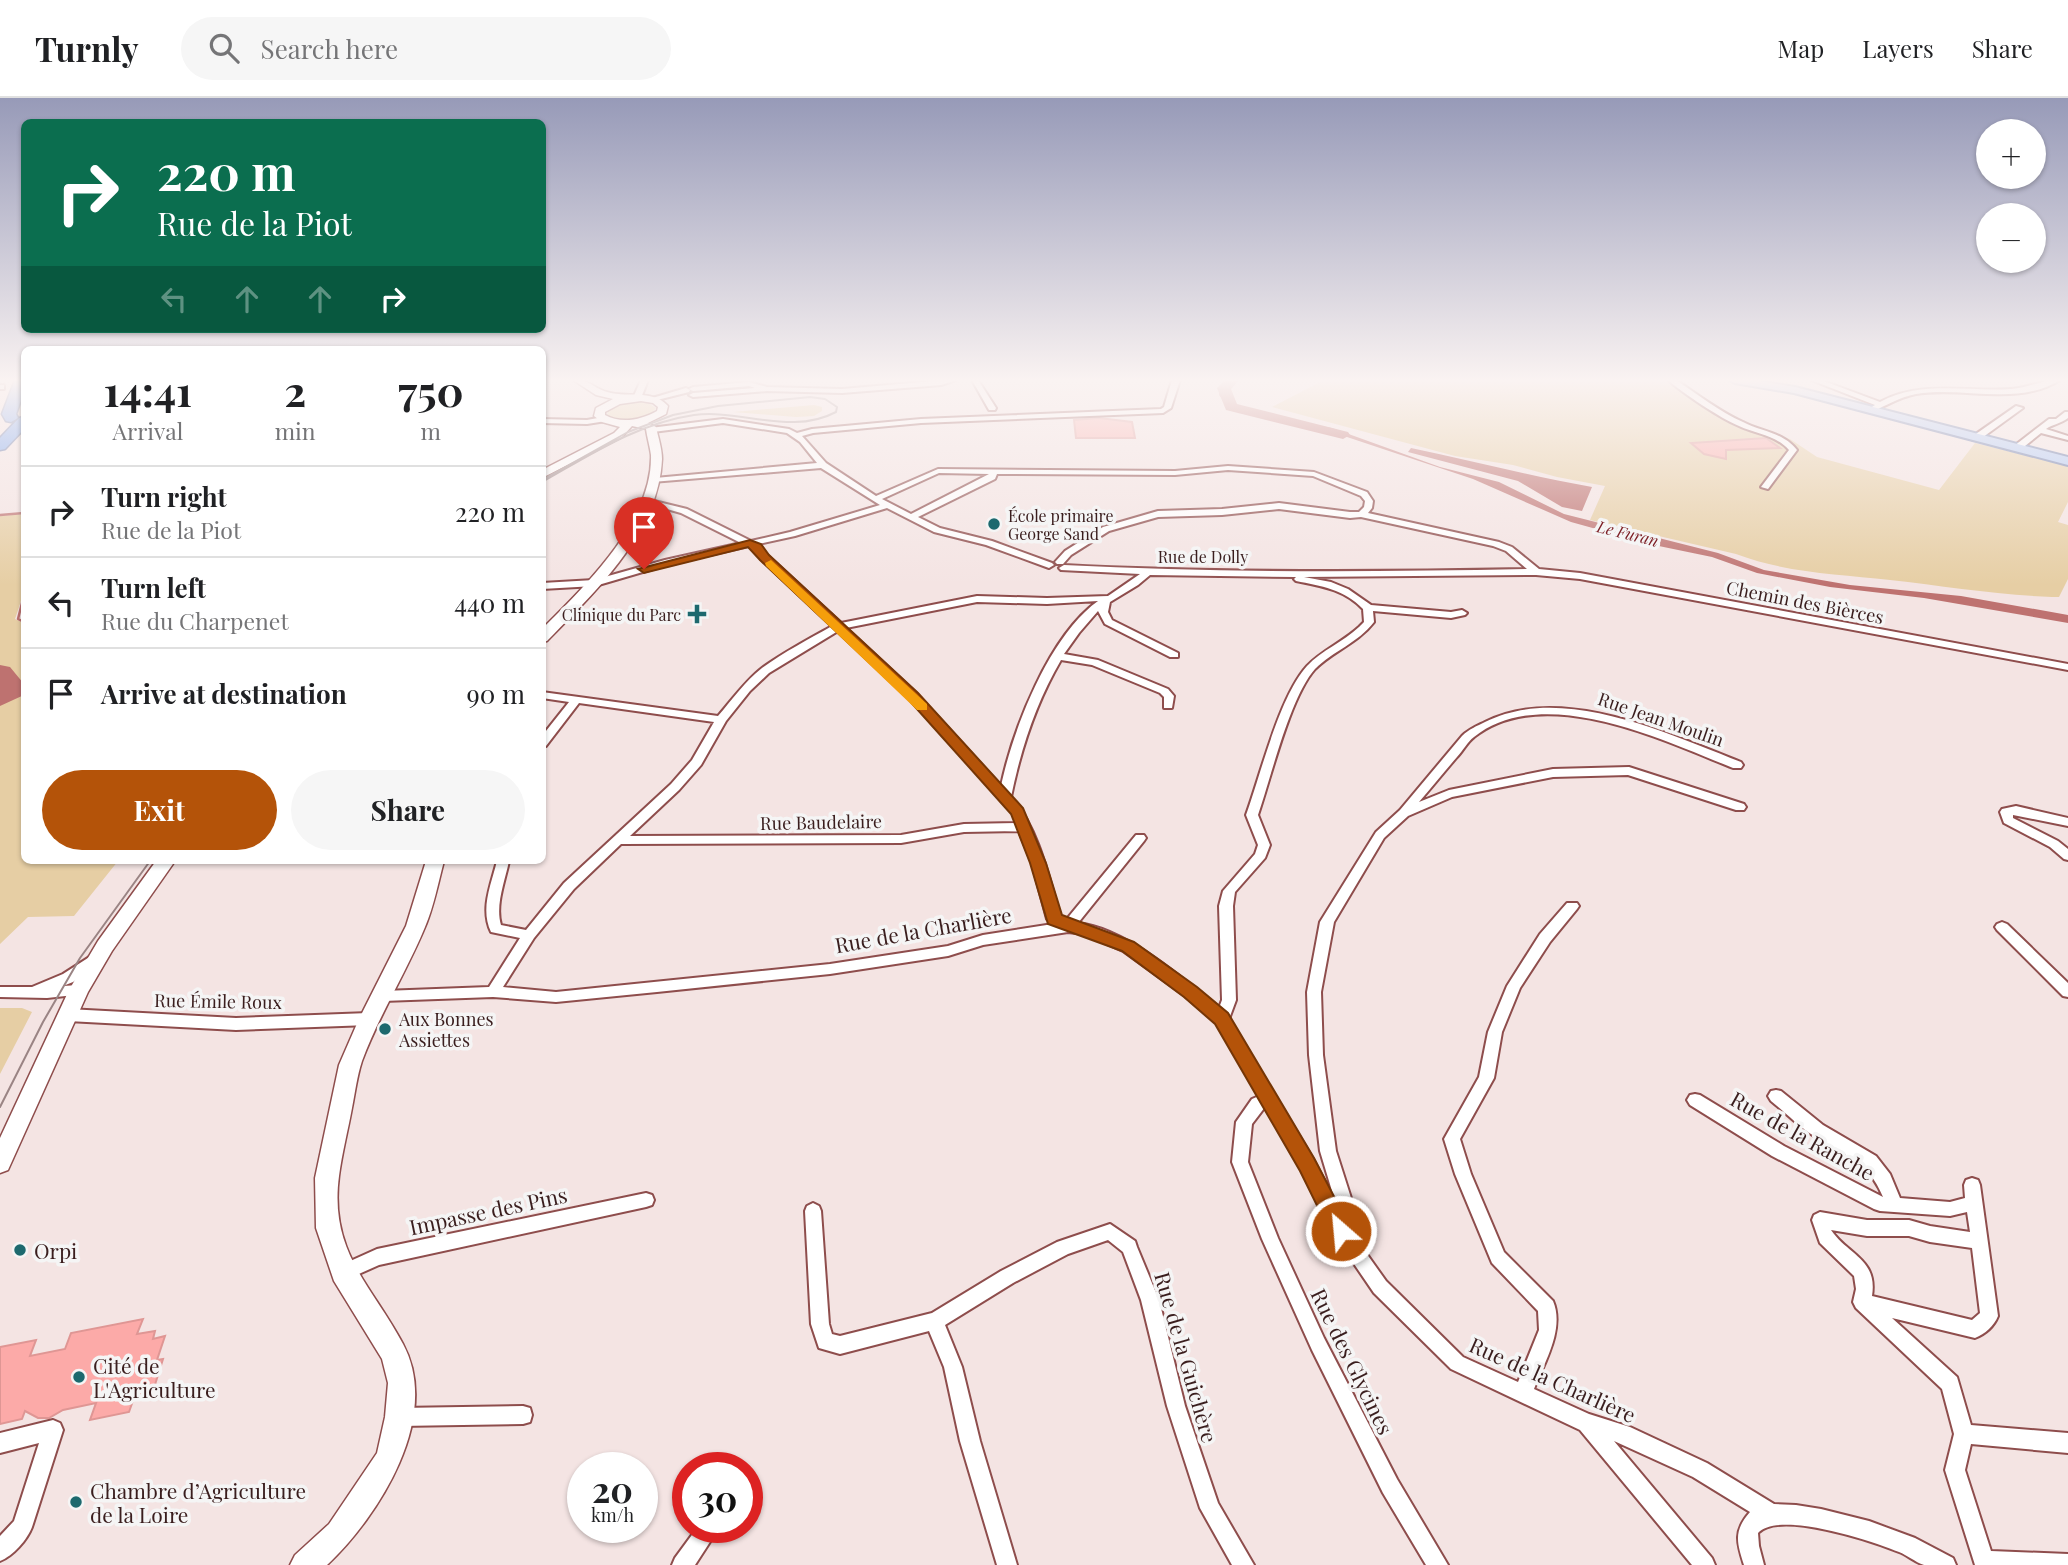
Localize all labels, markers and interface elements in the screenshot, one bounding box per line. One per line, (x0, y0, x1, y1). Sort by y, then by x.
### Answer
search box (181, 17, 671, 80)
text: Turnly (35, 26, 139, 70)
icon: search (205, 29, 243, 67)
text: Search here (261, 31, 398, 66)
text: Map (1778, 32, 1824, 64)
text: Layers (1862, 32, 1934, 64)
text: Share (1972, 32, 2033, 64)
map controls (1976, 119, 2046, 273)
button: + (1976, 119, 2046, 189)
text: 220 m (157, 138, 296, 203)
icon: right (42, 147, 133, 238)
text: Rue de la Piot (157, 201, 352, 244)
button: − (1976, 203, 2046, 273)
icon: left (155, 280, 193, 318)
icon: ahead (228, 280, 266, 318)
icon: ahead (301, 280, 339, 318)
icon: right (374, 280, 412, 318)
text: 14:41 (103, 362, 192, 418)
text: 2 (284, 362, 306, 418)
text: 750 (398, 362, 464, 418)
text: Arrival (112, 415, 183, 446)
text: min (275, 415, 316, 446)
text: m (421, 415, 441, 446)
text: Turn right (101, 479, 227, 514)
icon: right (42, 493, 80, 531)
text: 220 m (455, 494, 525, 529)
pin (614, 497, 674, 569)
place label: École primaire George Sand (1008, 505, 1114, 544)
icon: arrive (625, 508, 663, 546)
text: Rue de la Piot (101, 514, 241, 545)
water label: Le Furan (1594, 515, 1661, 551)
marker: École primaire George Sand (986, 516, 1002, 532)
street label: Rue de Dolly (1158, 546, 1248, 567)
text: Turn left (101, 570, 206, 605)
street label: Chemin des Bièrces (1724, 575, 1886, 629)
icon: left (42, 584, 80, 622)
text: 440 m (454, 585, 525, 620)
place label: Clinique du Parc (562, 604, 681, 625)
marker: Clinique du Parc (687, 604, 707, 624)
text: Rue du Charpenet (101, 605, 289, 636)
icon: arrive (42, 675, 80, 713)
text: Arrive at destination (101, 676, 347, 711)
text: 90 m (467, 676, 525, 711)
street label: Rue Jean Moulin (1595, 686, 1727, 752)
button: Exit (42, 770, 277, 850)
button: Share (291, 770, 525, 850)
street label: Rue Baudelaire (760, 809, 882, 835)
street label: Rue de la Charlière (832, 900, 1014, 958)
street label: Rue Émile Roux (154, 988, 283, 1014)
place label: Aux Bonnes Assiettes (398, 1007, 494, 1052)
marker: Aux Bonnes Assiettes (377, 1021, 393, 1037)
street label: Rue de la Ranche (1726, 1084, 1880, 1186)
street label: Impasse des Pins (406, 1180, 570, 1240)
position arrow (1304, 1194, 1378, 1268)
place label: Orpi (34, 1236, 77, 1264)
marker: Orpi (12, 1242, 28, 1258)
street label: Rue de la Guichère (1149, 1268, 1225, 1446)
street label: Rue des Glycines (1306, 1283, 1400, 1439)
street label: Rue de la Charlière (1466, 1330, 1640, 1428)
place label: Cité de L'Agriculture (93, 1351, 216, 1403)
marker: Cité de L'Agriculture (71, 1369, 87, 1385)
speed limit sign: 30 (672, 1452, 763, 1543)
text: 20 (592, 1465, 633, 1512)
place label: Chambre d’Agriculture de la Loire (90, 1476, 306, 1528)
marker: Chambre d’Agriculture de la Loire (68, 1494, 84, 1510)
text: km/h (591, 1503, 634, 1527)

